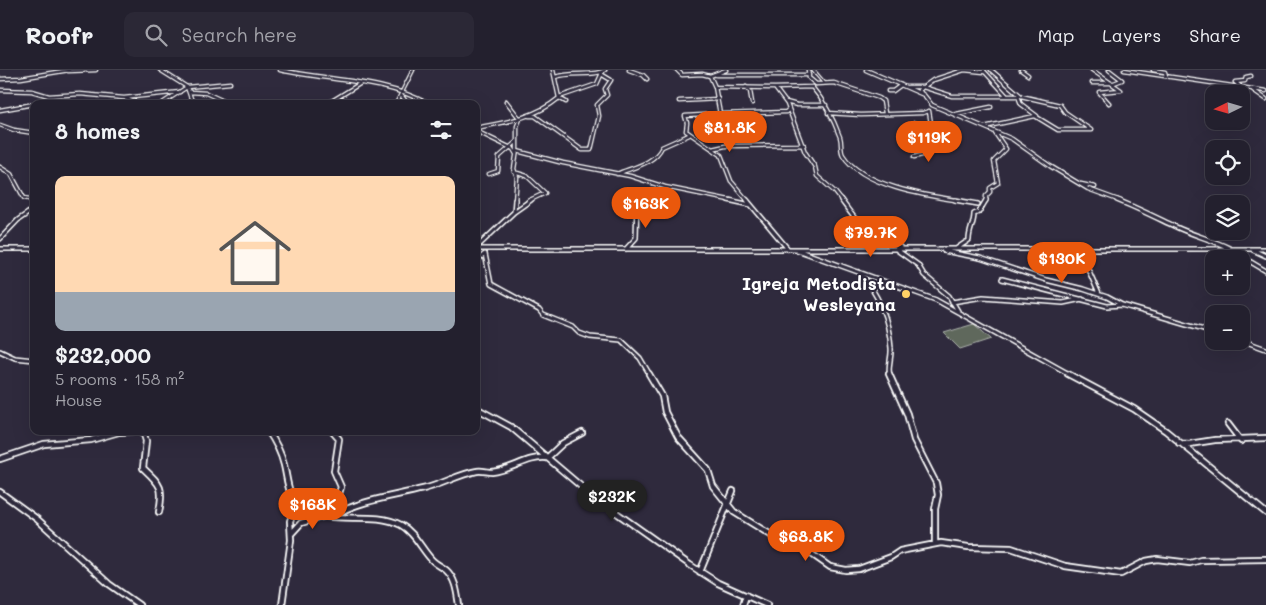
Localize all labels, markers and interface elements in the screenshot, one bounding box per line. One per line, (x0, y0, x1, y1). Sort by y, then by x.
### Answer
search box (124, 12, 474, 57)
text: Roofr (25, 19, 94, 50)
icon: search (142, 21, 170, 49)
text: Search here (182, 22, 297, 47)
text: Map (1038, 23, 1074, 47)
text: Layers (1102, 23, 1161, 47)
text: Share (1189, 23, 1241, 47)
north arrow (1205, 85, 1250, 130)
map controls (1205, 85, 1250, 350)
pin: $81.8K (689, 111, 771, 153)
icon: filters (427, 116, 455, 144)
text: $81.8K (704, 116, 756, 137)
text: 8 homes (55, 117, 140, 144)
pin: $119K (894, 121, 964, 163)
text: $119K (907, 126, 951, 147)
button: locate (1205, 140, 1250, 185)
pin: $163K (611, 186, 681, 229)
text: $163K (623, 192, 669, 213)
button: layers (1205, 195, 1250, 240)
icon: home (210, 208, 300, 298)
pin: $79.7K (830, 216, 912, 258)
text: $79.7K (845, 221, 897, 242)
pin: $130K (1027, 242, 1097, 284)
text: $130K (1038, 247, 1086, 268)
button: + (1205, 250, 1250, 295)
place label: Igreja Metodista Wesleyana (742, 271, 896, 316)
marker: Igreja Metodista Wesleyana (900, 288, 912, 300)
button: − (1205, 305, 1250, 350)
text: $232,000 (55, 341, 151, 368)
text: 5 rooms · 158 m² (55, 368, 184, 389)
text: House (55, 389, 102, 410)
pin: $232K (577, 480, 647, 522)
text: $232K (588, 485, 636, 506)
pin: $168K (278, 488, 348, 530)
text: $168K (289, 493, 337, 514)
pin: $68.8K (765, 520, 847, 562)
text: $68.8K (779, 525, 833, 546)

